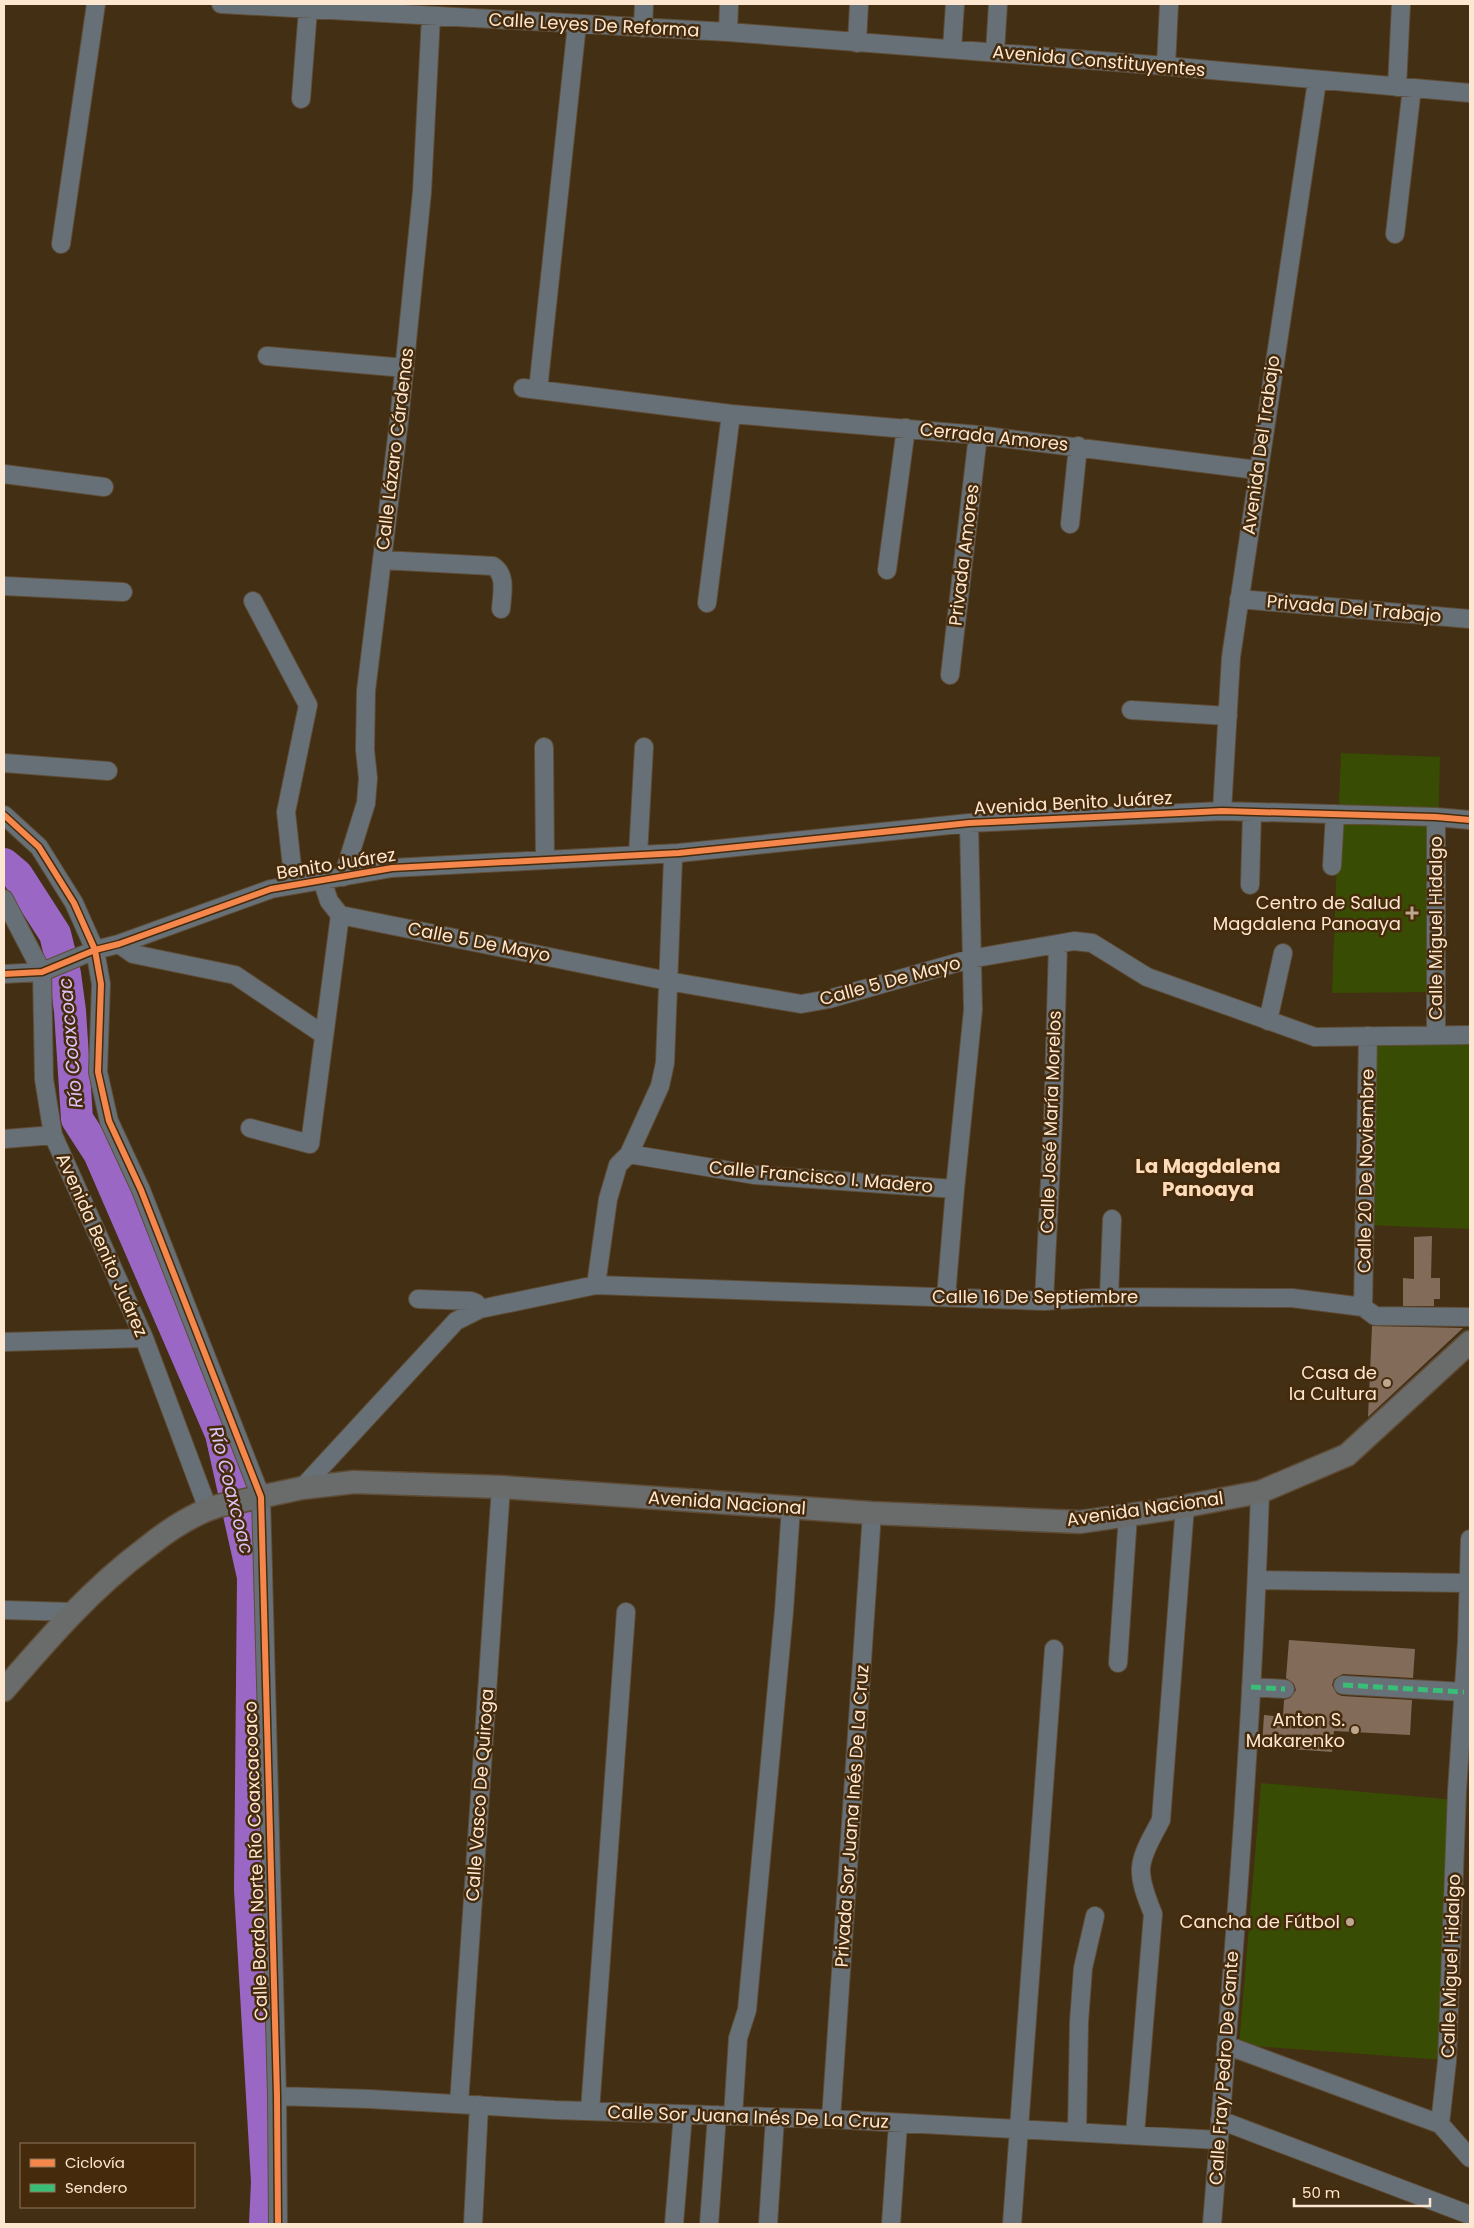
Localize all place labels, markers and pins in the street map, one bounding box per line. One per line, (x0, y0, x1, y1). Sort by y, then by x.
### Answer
place label: Centro de Salud Magdalena Panoaya (1213, 890, 1401, 936)
marker: Centro de Salud Magdalena Panoaya (1405, 906, 1419, 920)
place label: Casa de la Cultura (1289, 1360, 1377, 1406)
marker: Casa de la Cultura (1381, 1377, 1393, 1389)
place label: Anton S. Makarenko (1246, 1707, 1345, 1753)
marker: Anton S. Makarenko (1349, 1724, 1361, 1736)
place label: Cancha de Fútbol (1180, 1909, 1340, 1934)
marker: Cancha de Fútbol (1344, 1916, 1356, 1928)

